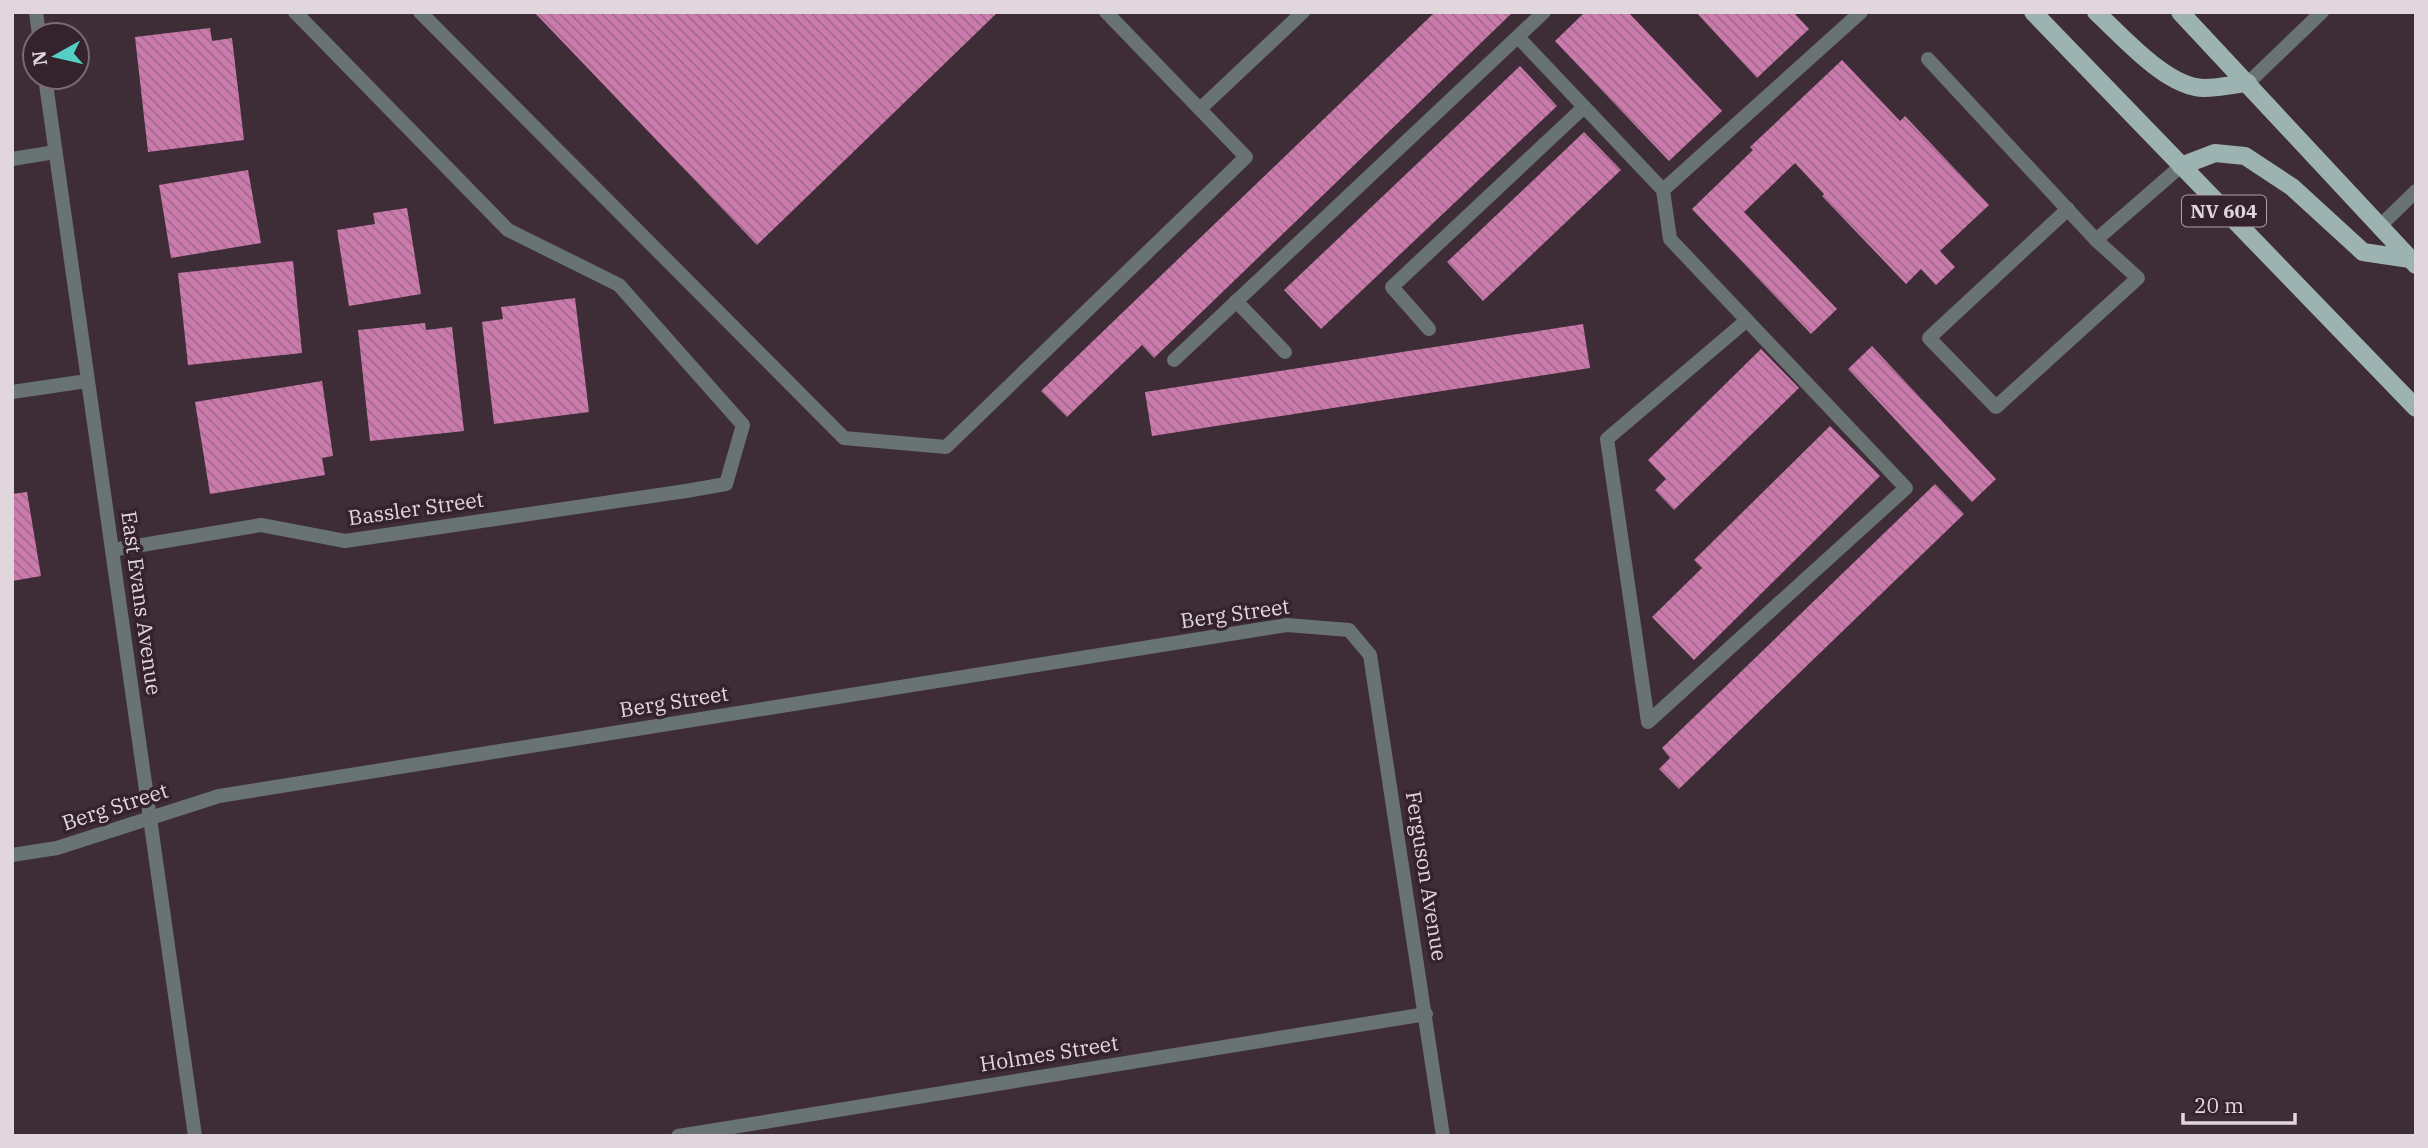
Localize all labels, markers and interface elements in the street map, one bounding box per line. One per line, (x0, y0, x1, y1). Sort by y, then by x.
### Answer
north arrow (21, 21, 91, 91)
text: N (26, 49, 52, 67)
road number: NV 604 (2182, 196, 2266, 226)
street label: Bassler Street (346, 485, 485, 531)
street label: East Evans Avenue (115, 509, 169, 697)
street label: Berg Street (1178, 591, 1291, 635)
street label: Berg Street (617, 679, 730, 723)
street label: Berg Street (58, 776, 171, 836)
street label: Ferguson Avenue (1400, 789, 1454, 963)
street label: Holmes Street (977, 1028, 1120, 1078)
scale bar (2183, 1082, 2295, 1126)
text: 20 m (2194, 1091, 2244, 1119)

